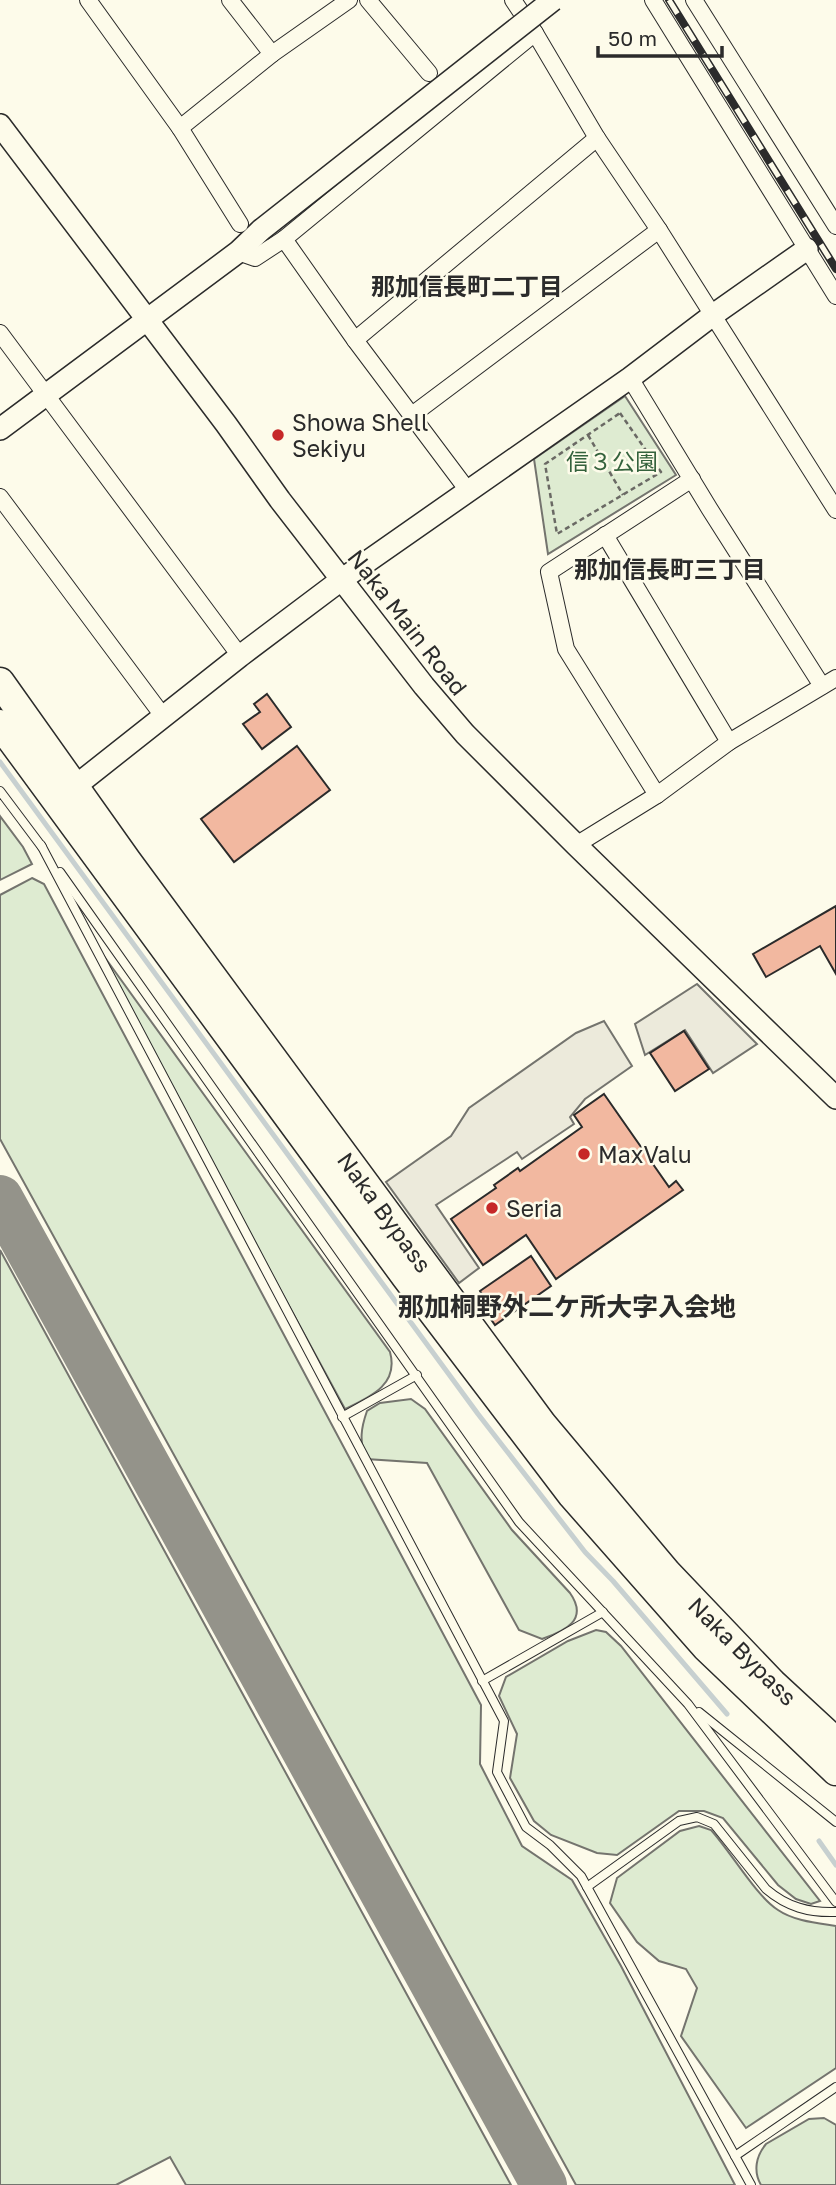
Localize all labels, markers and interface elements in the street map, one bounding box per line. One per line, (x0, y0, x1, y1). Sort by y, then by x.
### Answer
scale bar (598, 14, 722, 58)
text: 50 m (608, 25, 657, 51)
district label: 那加信長町二丁目 (371, 271, 563, 300)
place label: Showa Shell Sekiyu (292, 408, 428, 462)
marker: Showa Shell Sekiyu (270, 427, 286, 443)
park label: 信３公園 (566, 447, 658, 475)
street label: Naka Main Road (342, 544, 474, 700)
district label: 那加信長町三丁目 (574, 554, 766, 583)
place label: MaxValu (598, 1140, 692, 1168)
marker: MaxValu (576, 1146, 592, 1162)
street label: Naka Bypass (332, 1147, 438, 1277)
place label: Seria (506, 1194, 562, 1222)
marker: Seria (484, 1200, 500, 1216)
district label: 那加桐野外二ケ所大字入会地 (398, 1291, 736, 1322)
street label: Naka Bypass (683, 1591, 803, 1711)

